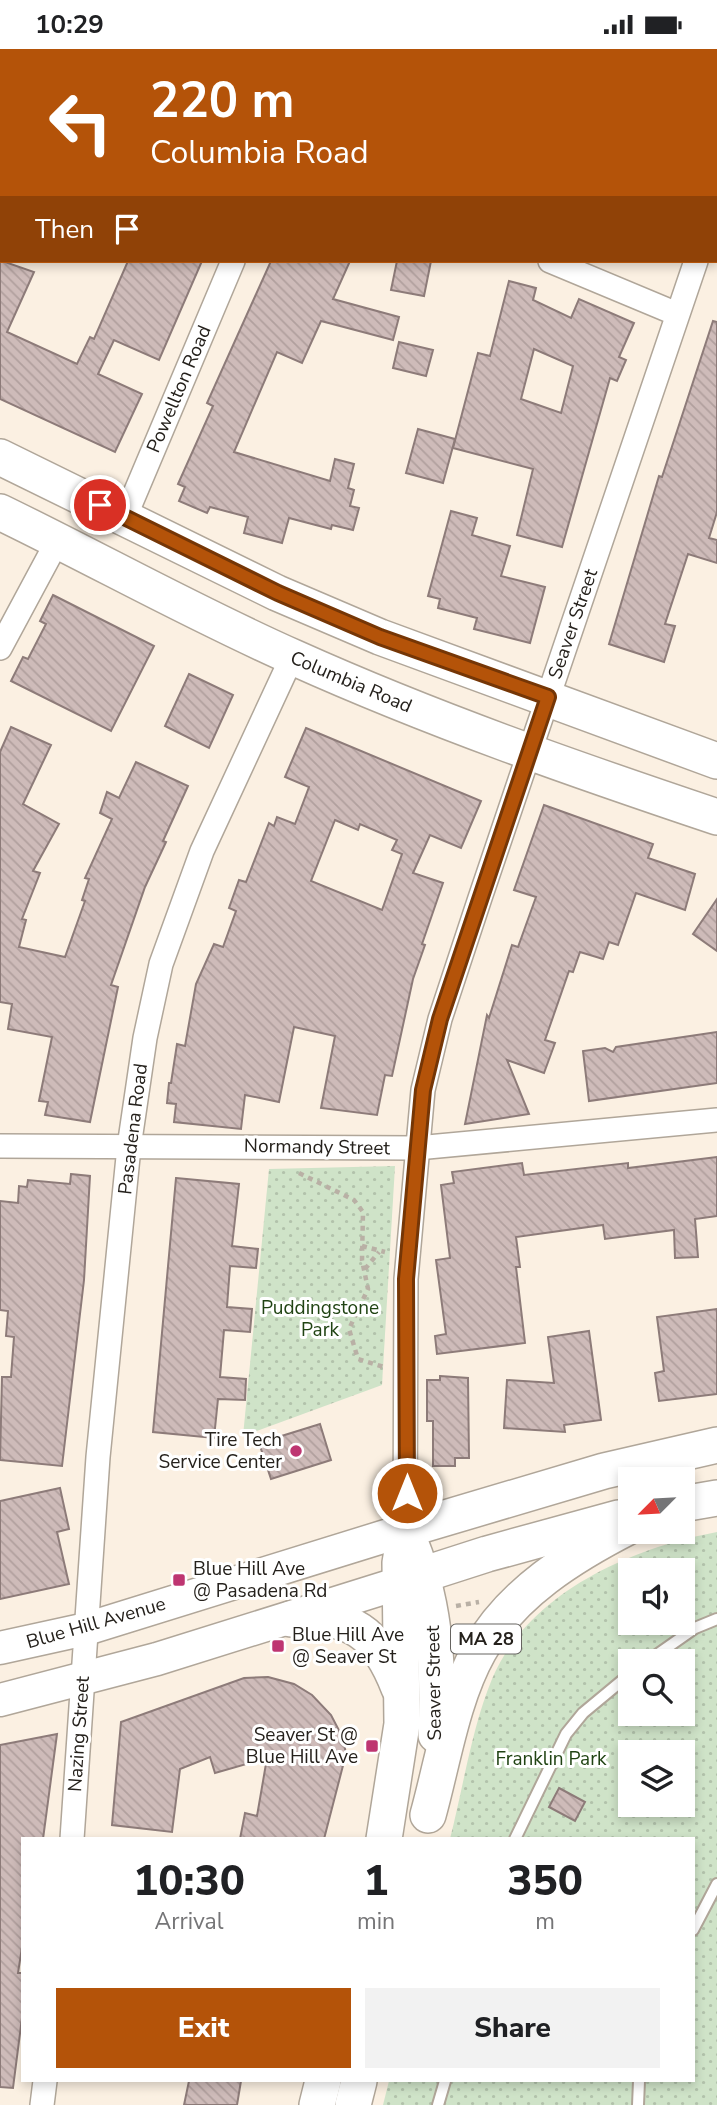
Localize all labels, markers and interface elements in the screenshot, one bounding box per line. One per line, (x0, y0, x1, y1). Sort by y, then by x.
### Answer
text: 10:29 (35, 7, 104, 42)
text: 220 m (150, 67, 294, 134)
icon: left (35, 77, 126, 168)
text: Columbia Road (150, 131, 369, 174)
icon: arrive (108, 210, 146, 248)
text: Then (35, 212, 94, 247)
street label: Powellton Road (140, 321, 218, 457)
pin (70, 475, 130, 535)
icon: arrive (81, 486, 119, 524)
street label: Seaver Street (542, 565, 604, 683)
street label: Columbia Road (286, 645, 416, 719)
street label: Pasadena Road (112, 1062, 154, 1196)
street label: Normandy Street (244, 1133, 391, 1161)
park label: Puddingstone Park (261, 1295, 379, 1343)
place label: Tire Tech Service Center (159, 1427, 282, 1475)
marker: Tire Tech Service Center (288, 1443, 304, 1459)
position arrow (370, 1456, 444, 1530)
north arrow (618, 1467, 695, 1543)
map controls (618, 1467, 695, 1817)
place label: Blue Hill Ave @ Pasadena Rd (193, 1556, 327, 1604)
button: sound (618, 1558, 695, 1635)
marker: Blue Hill Ave @ Pasadena Rd (171, 1572, 187, 1588)
street label: Blue Hill Avenue (23, 1591, 169, 1655)
place label: Blue Hill Ave @ Seaver St (292, 1622, 404, 1670)
street label: Seaver Street (420, 1625, 448, 1741)
road number: MA 28 (451, 1625, 521, 1653)
marker: Blue Hill Ave @ Seaver St (270, 1638, 286, 1654)
button: search (618, 1649, 695, 1726)
street label: Nazing Street (62, 1675, 96, 1793)
place label: Seaver St @ Blue Hill Ave (246, 1722, 358, 1770)
marker: Seaver St @ Blue Hill Ave (364, 1738, 380, 1754)
button: layers (618, 1740, 695, 1817)
park label: Franklin Park (496, 1746, 607, 1772)
text: 10:30 (133, 1853, 245, 1910)
text: 1 (363, 1853, 389, 1910)
text: 350 (507, 1853, 583, 1910)
text: Arrival (154, 1906, 224, 1937)
text: min (357, 1906, 395, 1937)
text: m (535, 1906, 555, 1937)
button: Exit (56, 1988, 351, 2068)
button: Share (365, 1988, 660, 2068)

